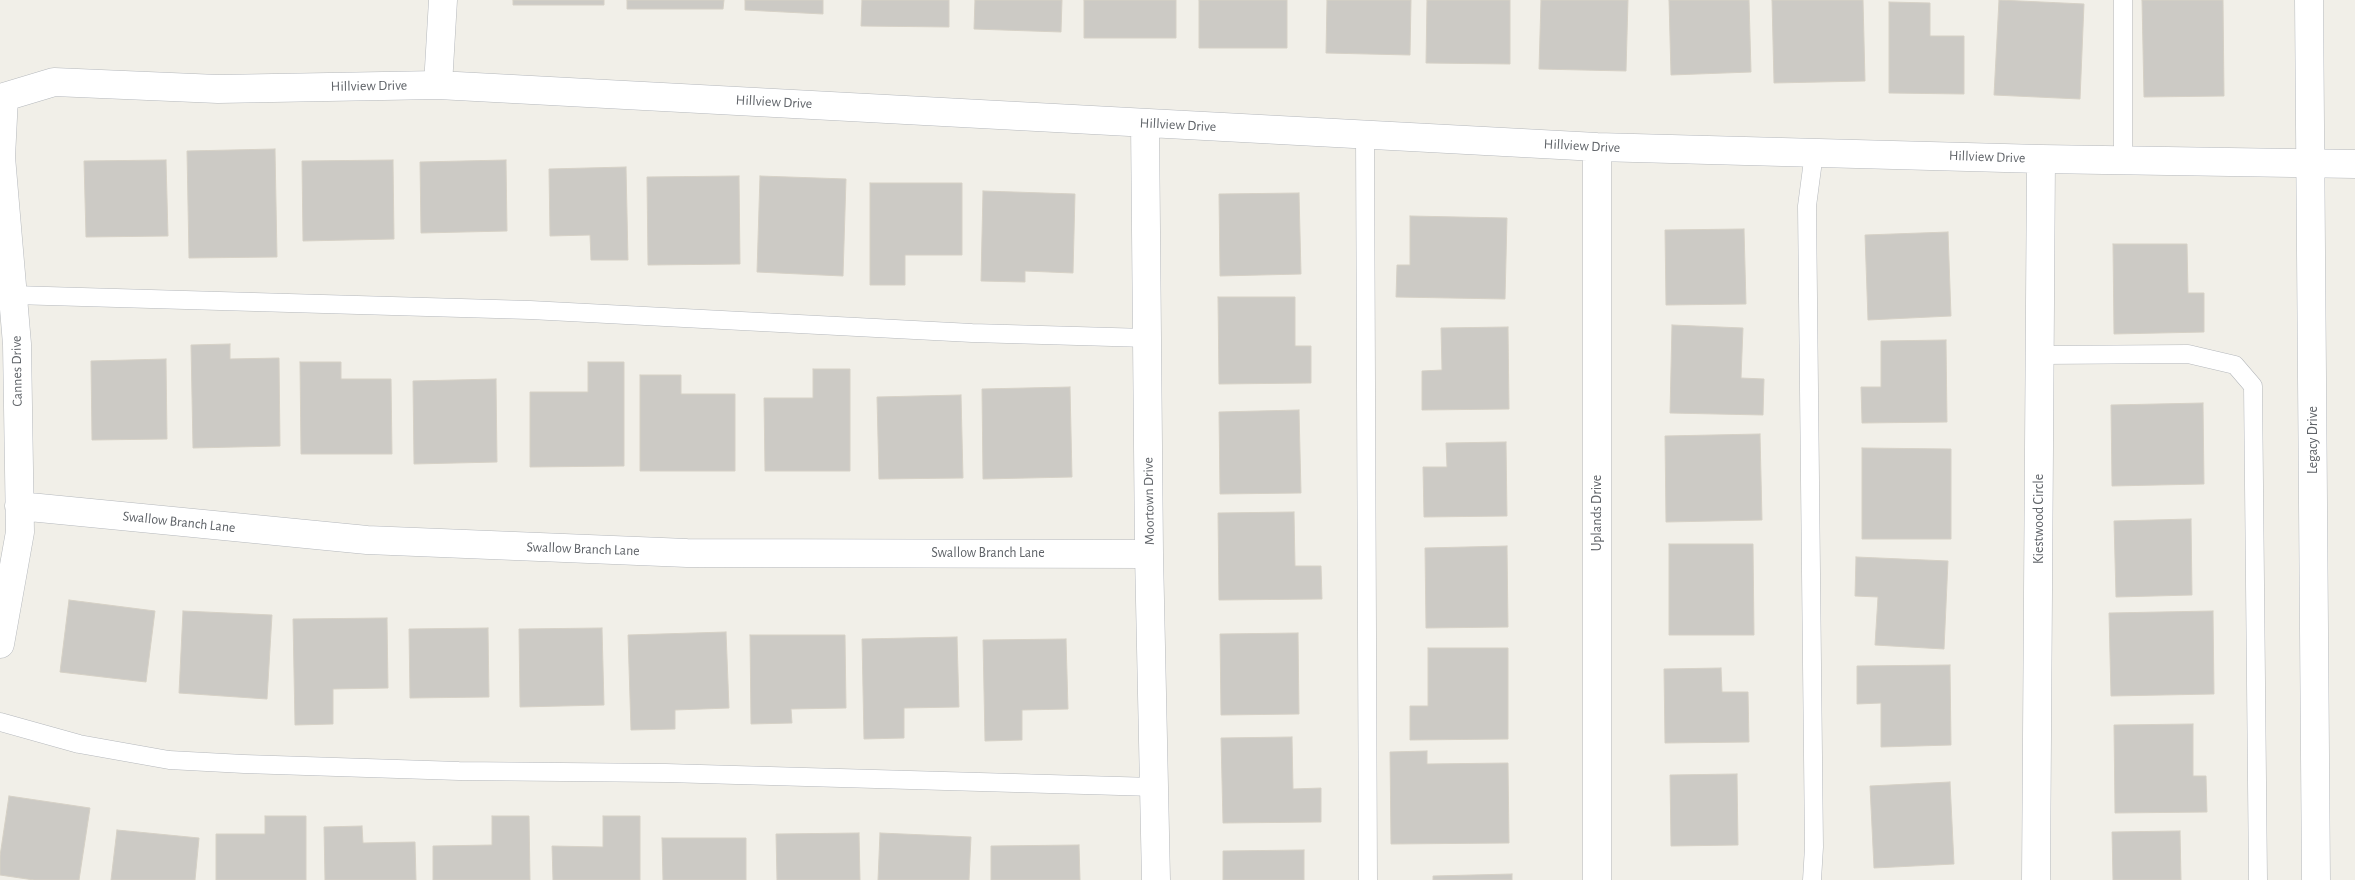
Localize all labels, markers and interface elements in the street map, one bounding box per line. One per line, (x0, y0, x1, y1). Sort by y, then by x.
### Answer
street label: Hillview Drive (331, 77, 407, 95)
street label: Hillview Drive (735, 92, 813, 112)
street label: Hillview Drive (1139, 115, 1217, 135)
street label: Hillview Drive (1543, 136, 1621, 156)
street label: Hillview Drive (1948, 147, 2026, 167)
street label: Cannes Drive (8, 335, 26, 407)
street label: Legacy Drive (2305, 406, 2321, 474)
street label: Moortown Drive (1140, 457, 1158, 545)
street label: Kiestwood Circle (2031, 474, 2047, 564)
street label: Uplands Drive (1589, 475, 1605, 551)
street label: Swallow Branch Lane (122, 508, 236, 536)
street label: Swallow Branch Lane (526, 539, 640, 559)
street label: Swallow Branch Lane (931, 545, 1045, 561)

